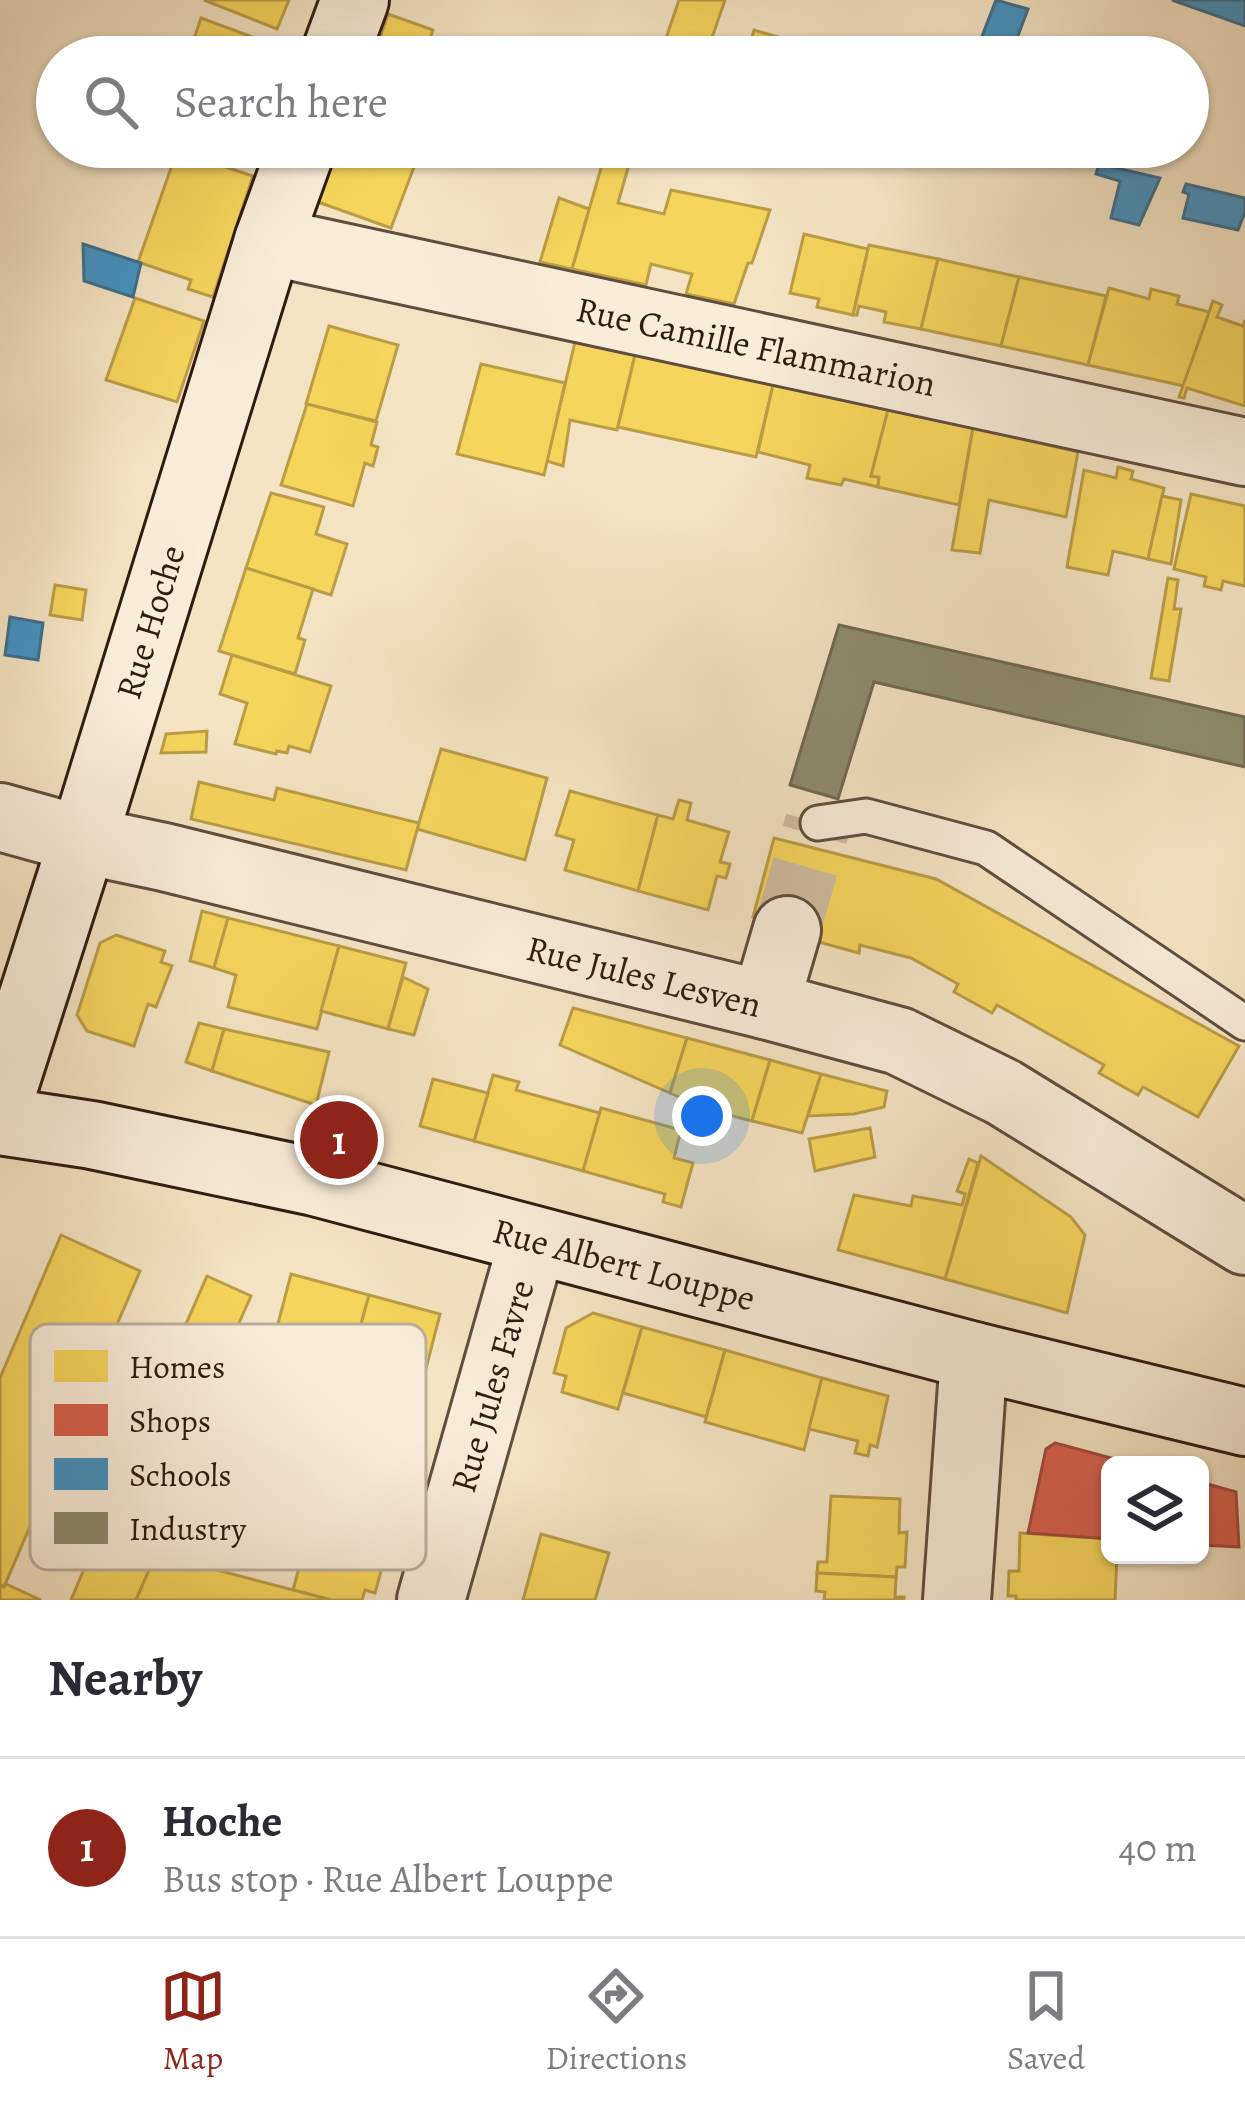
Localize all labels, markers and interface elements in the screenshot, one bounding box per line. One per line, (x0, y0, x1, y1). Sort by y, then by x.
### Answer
search box (36, 36, 1209, 168)
icon: search (78, 69, 144, 135)
text: Search here (174, 71, 388, 133)
street label: Rue Camille Flammarion (572, 284, 940, 408)
street label: Rue Hoche (103, 539, 197, 705)
street label: Rue Jules Lesven (521, 923, 767, 1029)
your location (672, 1086, 732, 1146)
pin: 1 (300, 1095, 378, 1185)
street label: Rue Albert Louppe (487, 1205, 761, 1323)
street label: Rue Jules Favre (438, 1274, 546, 1498)
legend (30, 1324, 426, 1570)
text: Homes (129, 1344, 225, 1389)
text: Shops (129, 1398, 211, 1443)
text: Schools (129, 1452, 232, 1497)
map controls (1101, 1456, 1209, 1564)
button: layers (1101, 1456, 1209, 1564)
text: Industry (129, 1506, 247, 1551)
text: Nearby (48, 1643, 202, 1713)
text: Hoche (162, 1790, 282, 1852)
text: 1 (80, 1821, 94, 1874)
text: 40 m (1118, 1821, 1197, 1874)
text: Bus stop · Rue Albert Louppe (162, 1852, 614, 1905)
tab: Map (160, 1963, 226, 2080)
tab: Directions (546, 1963, 687, 2080)
tab: Saved (1007, 1963, 1085, 2080)

